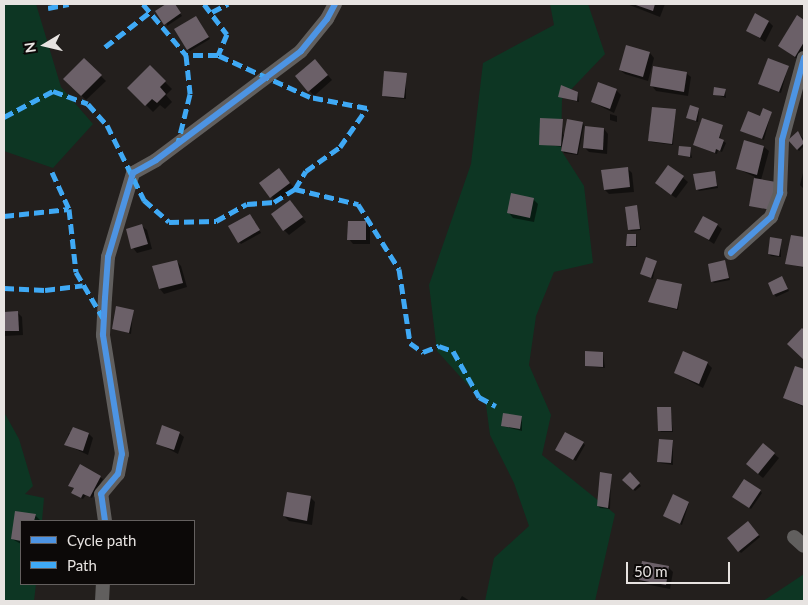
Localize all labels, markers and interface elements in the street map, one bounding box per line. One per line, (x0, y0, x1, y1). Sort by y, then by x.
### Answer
north arrow (20, 20, 70, 70)
text: N (20, 41, 39, 54)
legend (20, 520, 195, 585)
text: Cycle path (67, 531, 136, 549)
scale bar (628, 552, 732, 584)
text: Path (67, 556, 97, 574)
text: 50 m (634, 562, 668, 580)

